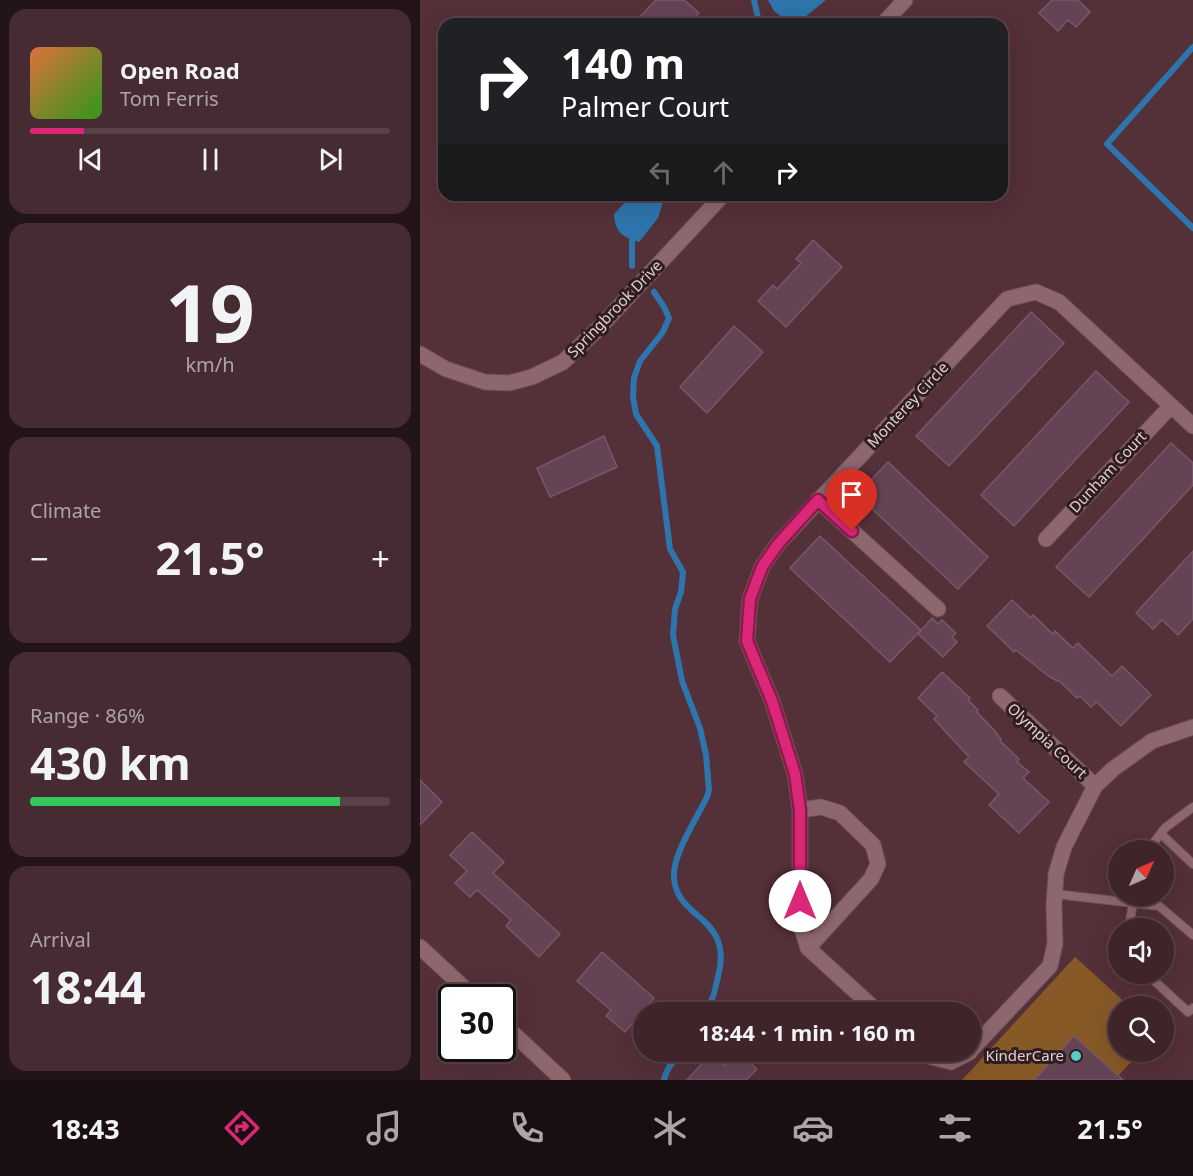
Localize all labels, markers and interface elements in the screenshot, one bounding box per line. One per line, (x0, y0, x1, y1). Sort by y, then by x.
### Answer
text: 140 m (561, 34, 685, 91)
icon: right (462, 42, 540, 120)
text: Open Road (120, 55, 240, 85)
text: Tom Ferris (120, 85, 219, 112)
text: Palmer Court (561, 88, 729, 125)
icon: previous (74, 143, 107, 176)
icon: pause (194, 143, 227, 176)
icon: next (314, 143, 347, 176)
icon: left (644, 156, 677, 189)
icon: ahead (707, 156, 740, 189)
icon: right (770, 156, 803, 189)
street label: Springbrook Drive (563, 255, 666, 361)
text: 19 (165, 259, 255, 365)
text: km/h (185, 351, 235, 378)
street label: Monterey Circle (862, 357, 952, 451)
street label: Dunham Court (1064, 426, 1151, 516)
pin (826, 469, 877, 531)
icon: arrive (835, 478, 868, 511)
text: Climate (30, 497, 101, 524)
text: 21.5° (156, 527, 264, 588)
text: − (30, 536, 49, 581)
text: + (371, 536, 390, 581)
street label: Olympia Court (1004, 698, 1092, 783)
text: Range · 86% (30, 702, 145, 729)
text: 430 km (30, 732, 191, 793)
north arrow (1108, 840, 1174, 906)
map controls (1108, 840, 1174, 1062)
position arrow (768, 869, 832, 933)
button: sound (1108, 918, 1174, 984)
text: Arrival (30, 926, 91, 953)
text: 18:44 (30, 956, 146, 1017)
speed limit sign: 30 (438, 984, 516, 1062)
button: search (1108, 996, 1174, 1062)
text: 18:44 · 1 min · 160 m (698, 1017, 916, 1047)
place label: KinderCare (985, 1045, 1064, 1065)
marker: KinderCare (1069, 1049, 1083, 1063)
icon: directions (221, 1107, 263, 1149)
icon: music (363, 1107, 405, 1149)
icon: phone (506, 1107, 548, 1149)
icon: climate (649, 1107, 691, 1149)
icon: car (792, 1107, 834, 1149)
icon: filters (934, 1107, 976, 1149)
text: 18:43 (50, 1110, 120, 1147)
text: 21.5° (1077, 1110, 1143, 1147)

